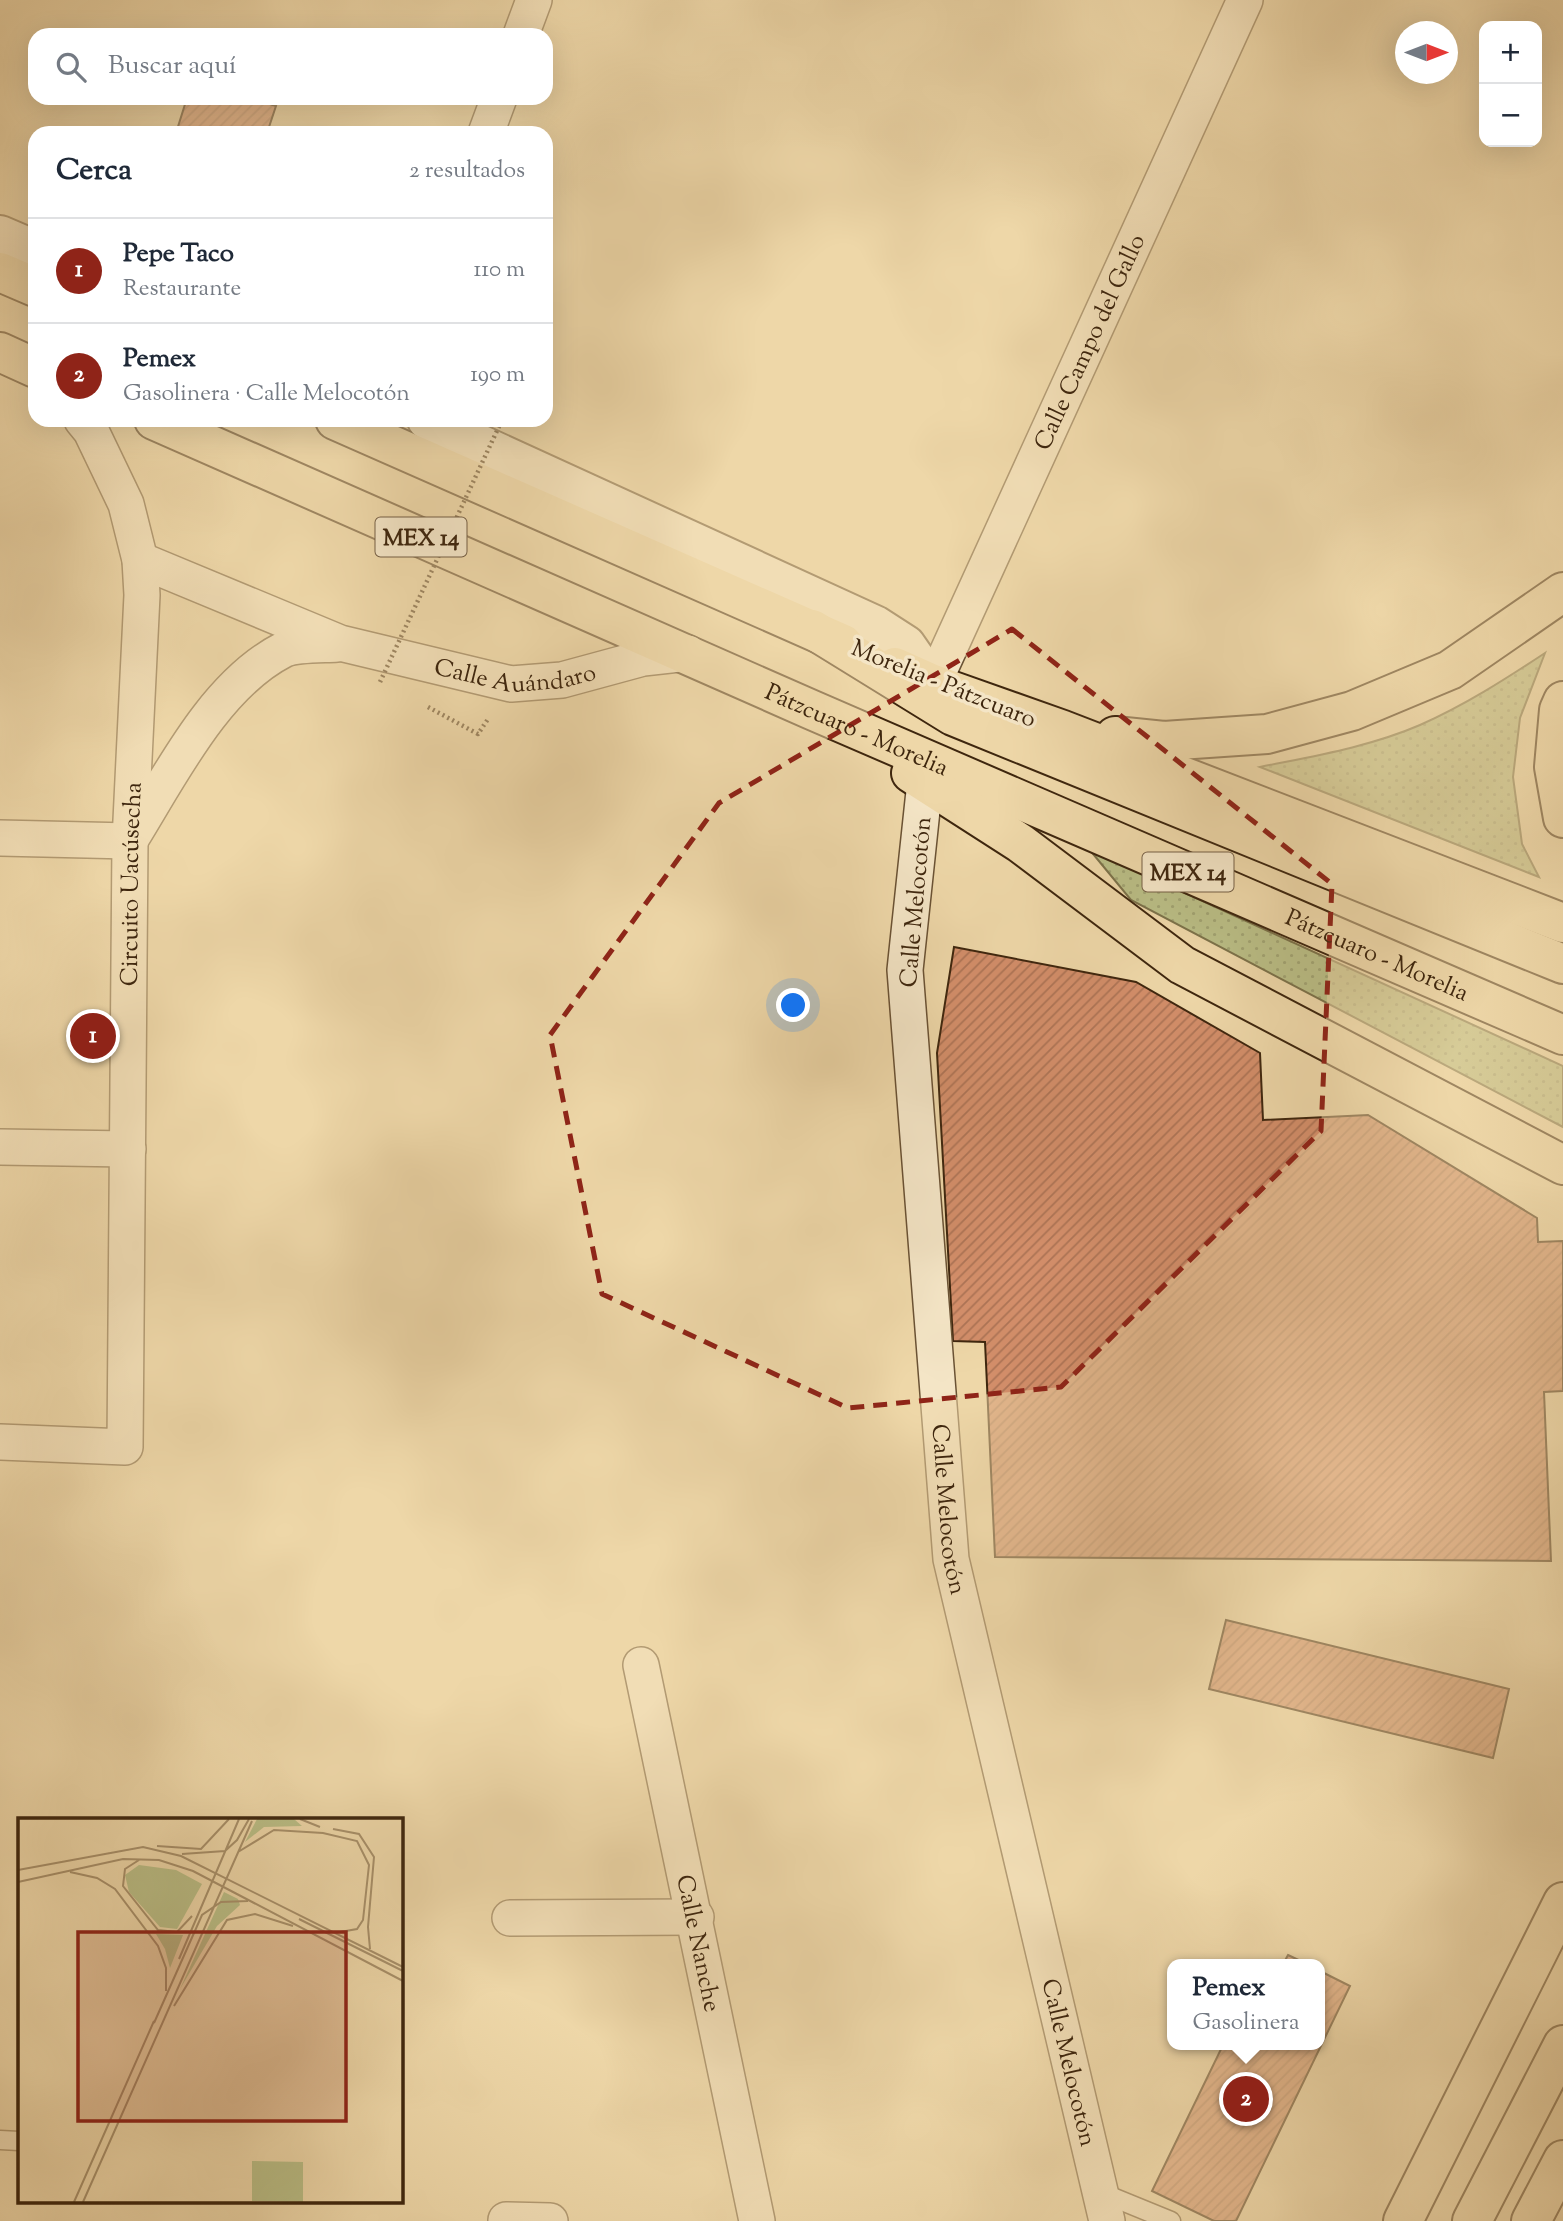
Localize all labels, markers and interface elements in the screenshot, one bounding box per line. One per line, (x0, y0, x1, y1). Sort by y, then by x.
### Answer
north arrow (1395, 21, 1458, 84)
map controls (1479, 21, 1542, 147)
button: + (1479, 21, 1542, 84)
search box (28, 28, 553, 105)
icon: search (52, 48, 90, 86)
text: Buscar aquí (108, 48, 237, 85)
button: − (1479, 84, 1542, 147)
text: Cerca (56, 150, 132, 193)
text: 2 resultados (409, 155, 525, 188)
street label: Calle Campo del Gallo (1027, 229, 1155, 456)
text: Pepe Taco (123, 236, 234, 273)
text: 1 (75, 254, 83, 287)
text: 110 m (474, 254, 525, 287)
text: Restaurante (123, 273, 241, 306)
text: Pemex (123, 341, 196, 378)
text: 2 (74, 359, 84, 392)
text: 190 m (470, 359, 525, 392)
text: Gasolinera · Calle Melocotón (123, 378, 410, 411)
road number: MEX 14 (376, 517, 466, 556)
street label: Morelia - Pátzcuaro (846, 632, 1041, 737)
street label: Calle Auándaro (431, 651, 600, 703)
street label: Pátzcuaro - Morelia (759, 676, 953, 786)
street label: Circuito Uacúsecha (114, 781, 152, 986)
street label: Calle Melocotón (893, 815, 941, 989)
road number: MEX 14 (1142, 852, 1234, 892)
street label: Pátzcuaro - Morelia (1279, 902, 1474, 1011)
your location (776, 988, 810, 1022)
pin: 1 (70, 1010, 116, 1062)
street label: Calle Melocotón (922, 1423, 974, 1598)
inset map (18, 1818, 402, 2204)
street label: Calle Nanche (666, 1872, 728, 2015)
popup (1167, 1959, 1325, 2050)
text: Pemex (1192, 1970, 1265, 2007)
street label: Calle Melocotón (1031, 1976, 1104, 2150)
text: Gasolinera (1192, 2007, 1300, 2040)
pin: 2 (1223, 2073, 1269, 2125)

